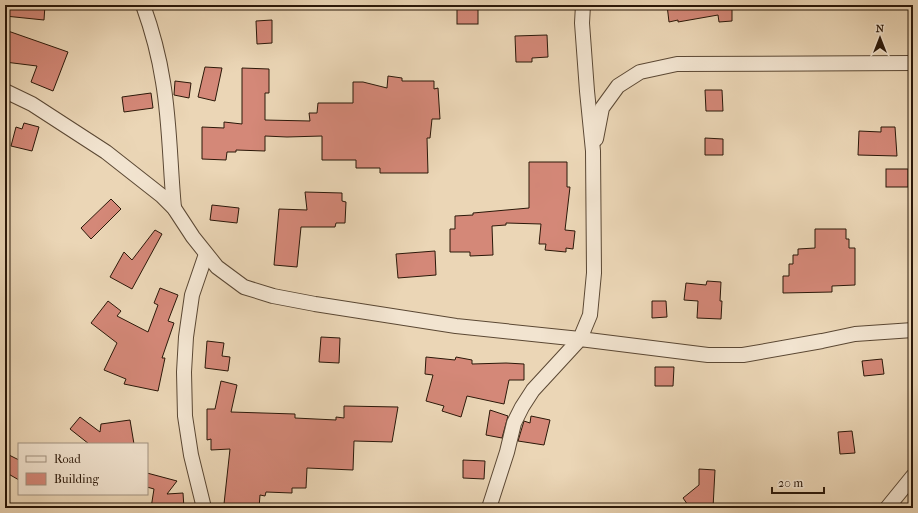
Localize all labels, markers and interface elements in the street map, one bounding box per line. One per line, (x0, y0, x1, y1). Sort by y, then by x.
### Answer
north arrow (860, 18, 900, 58)
text: N (876, 22, 885, 35)
legend (18, 443, 148, 495)
text: Road (54, 452, 81, 466)
scale bar (772, 469, 824, 495)
text: Building (54, 472, 99, 486)
text: 20 m (778, 476, 803, 490)

